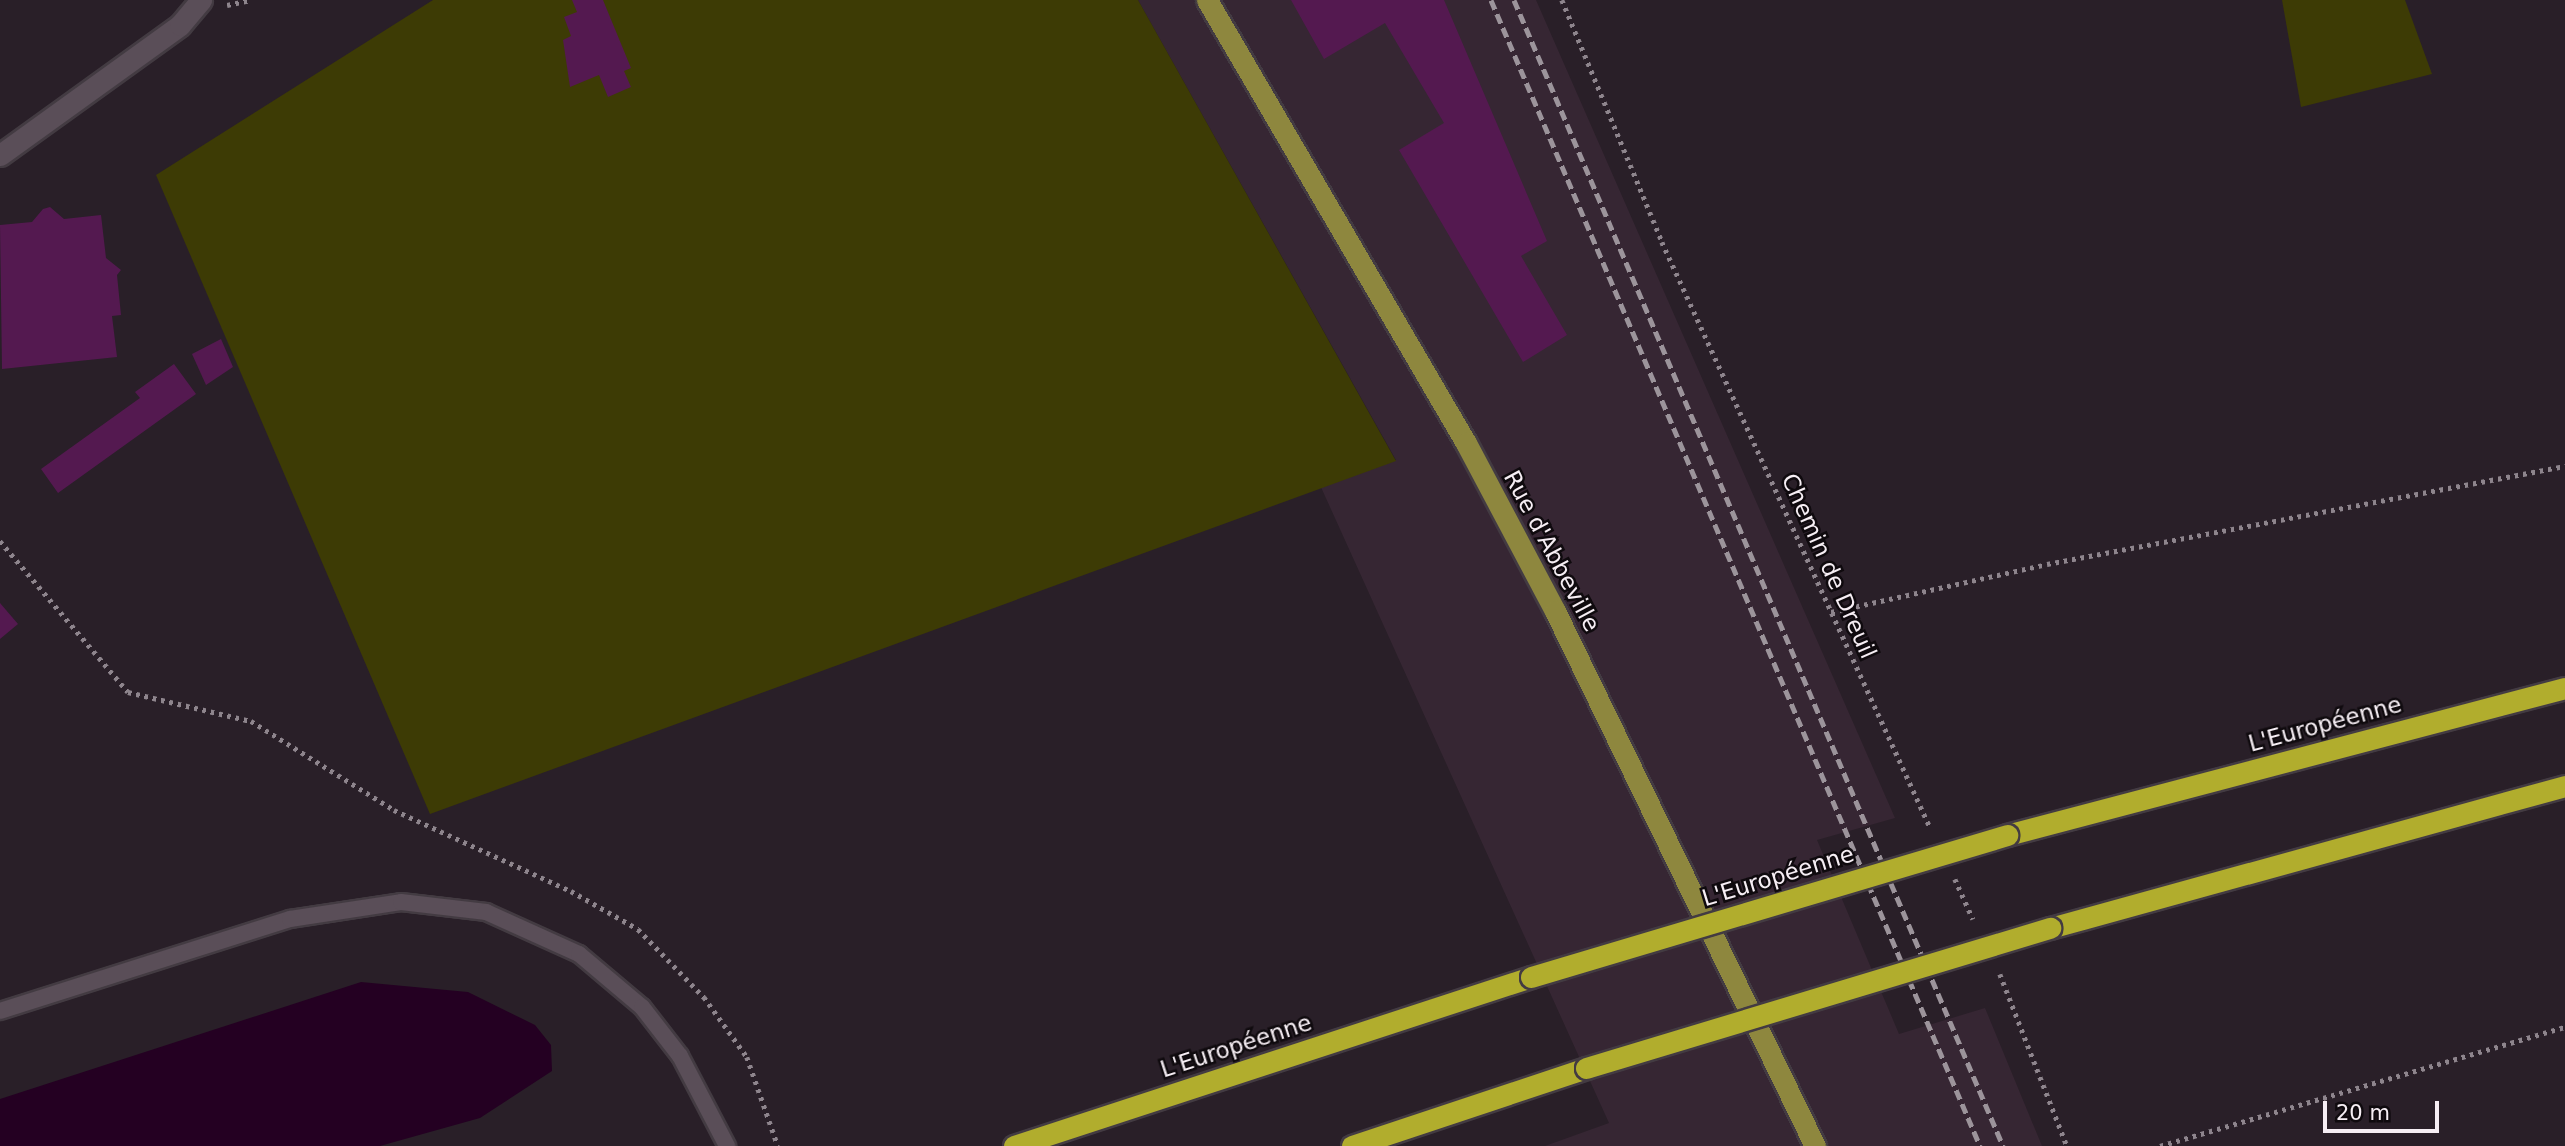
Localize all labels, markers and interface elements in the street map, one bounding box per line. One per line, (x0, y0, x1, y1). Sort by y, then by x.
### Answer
street label: Rue d'Abbeville (1498, 466, 1606, 636)
street label: Chemin de Dreuil (1776, 469, 1882, 663)
street label: L'Européenne (2245, 690, 2405, 758)
street label: L'Européenne (1699, 840, 1857, 912)
street label: L'Européenne (1157, 1009, 1315, 1083)
scale bar (2327, 1086, 2442, 1130)
text: 20 m (2336, 1101, 2390, 1125)

